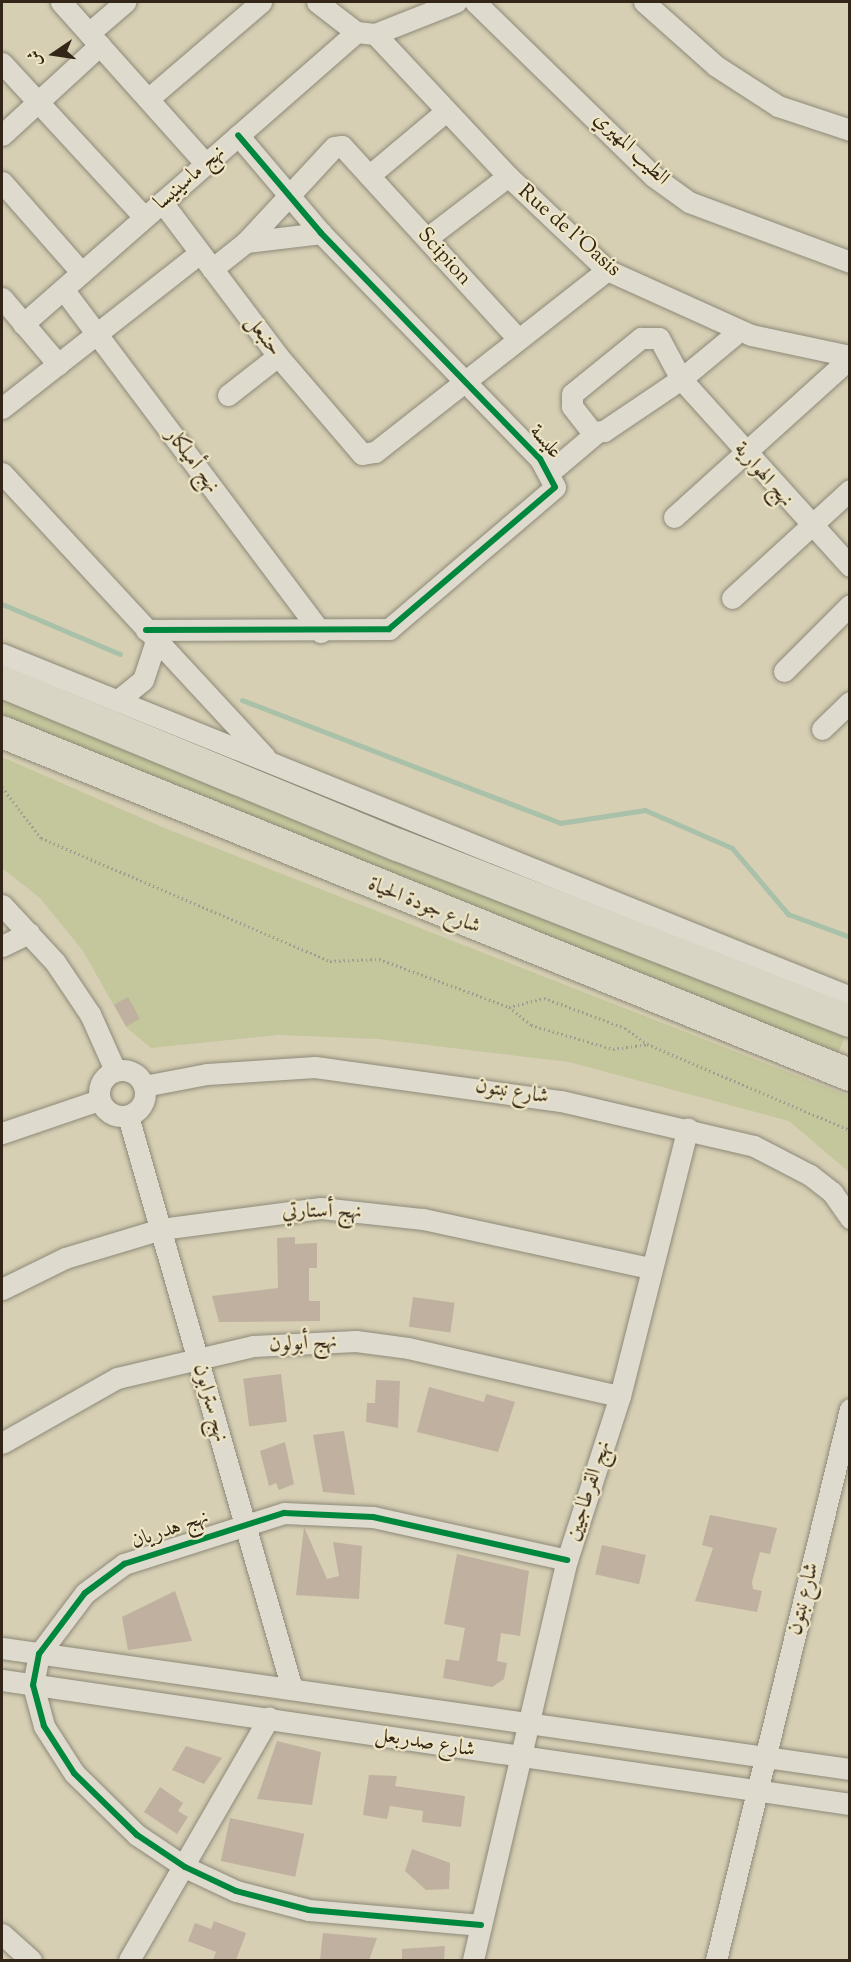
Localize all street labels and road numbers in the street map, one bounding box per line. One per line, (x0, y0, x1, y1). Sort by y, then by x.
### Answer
street label: الطيب المهيري (588, 107, 674, 191)
street label: نهج ماسينيسا (149, 140, 231, 216)
street label: Rue de l'Oasis (512, 180, 626, 282)
street label: Scipion (411, 223, 477, 291)
street label: حنبعل (239, 310, 287, 362)
street label: عليسة (523, 420, 567, 464)
street label: نهج أميلكار (159, 424, 225, 498)
street label: نهج الهوارية (728, 437, 798, 513)
street label: شارع جودة الحياة (364, 872, 484, 940)
street label: شارع نبتون (473, 1074, 551, 1110)
street label: نهج أستارتي (282, 1199, 362, 1225)
street label: نهج أبولون (268, 1330, 338, 1358)
street label: نهج سترابون (187, 1361, 233, 1445)
street label: نهج القرطاجيين (561, 1438, 617, 1544)
street label: نهج هدريان (128, 1505, 212, 1555)
street label: شارع نبتون (783, 1560, 825, 1638)
street label: شارع صدربعل (373, 1723, 477, 1763)

